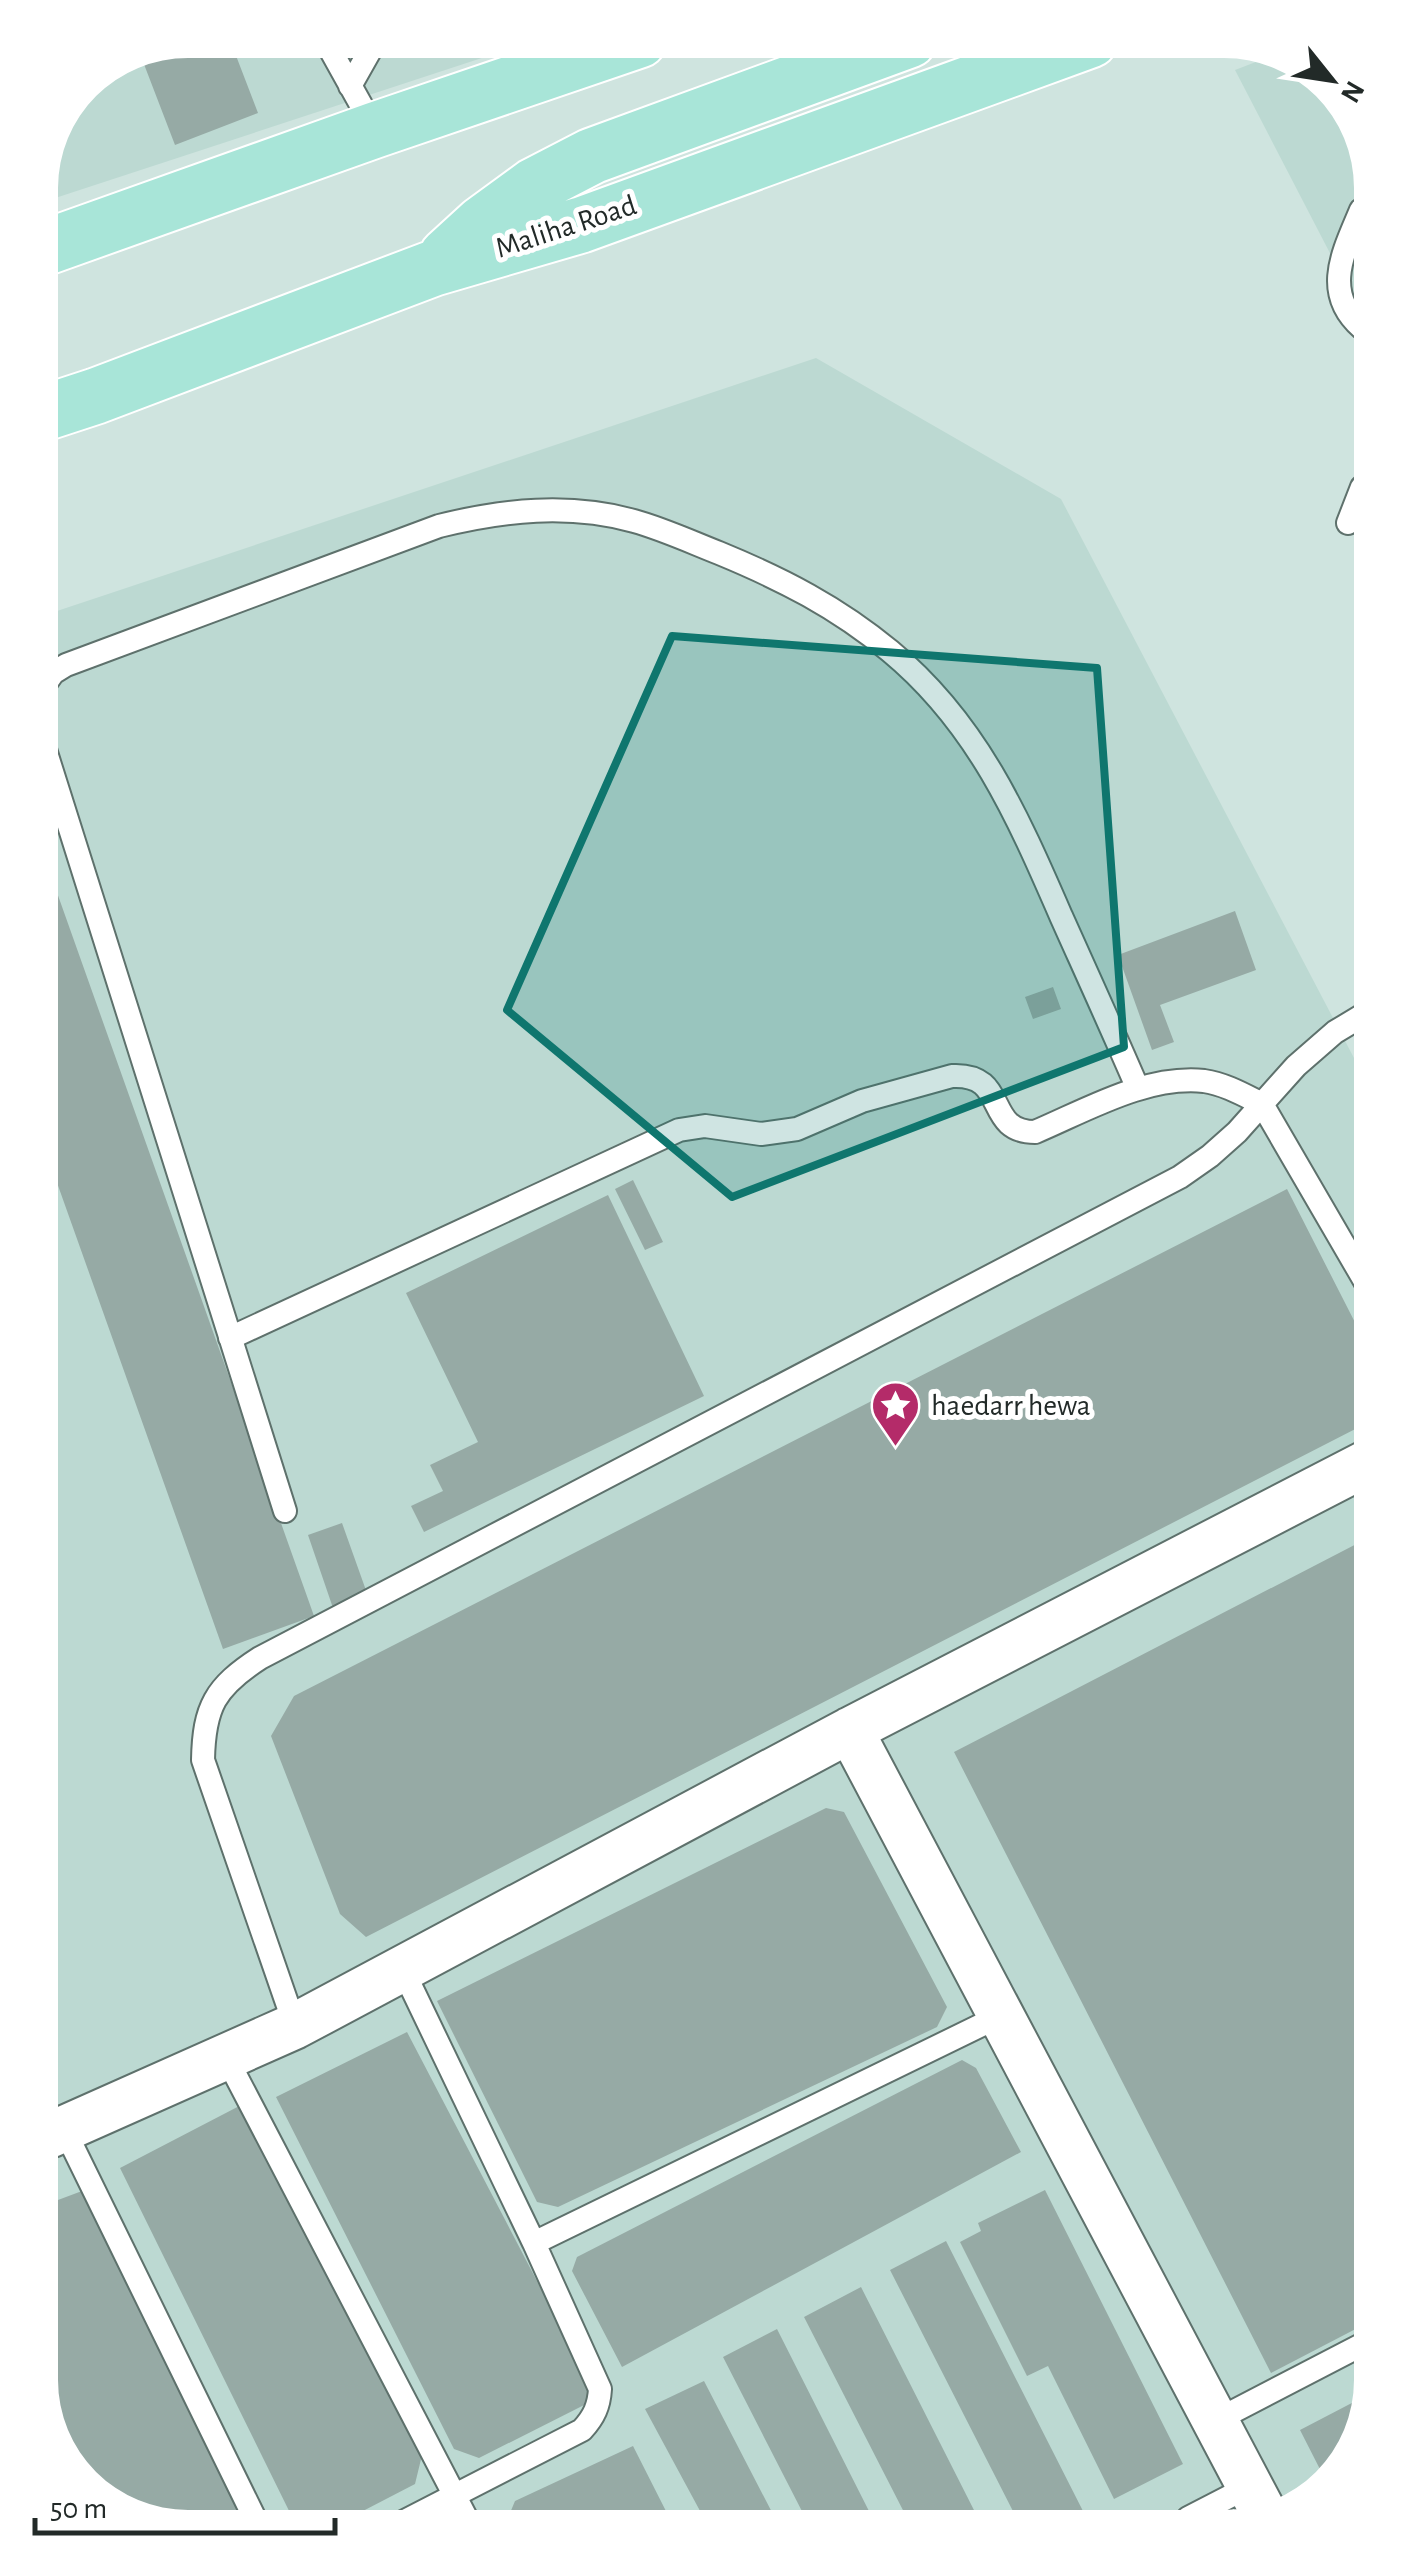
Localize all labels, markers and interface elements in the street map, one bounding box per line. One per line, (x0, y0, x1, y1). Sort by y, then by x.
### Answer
north arrow (1282, 30, 1382, 130)
text: N (1335, 76, 1369, 107)
street label: Maliha Road (492, 190, 640, 264)
place icon: haedarr hewa (870, 1380, 922, 1448)
place label: haedarr hewa (931, 1391, 1091, 1421)
scale bar (35, 2473, 335, 2535)
text: 50 m (50, 2494, 107, 2524)

